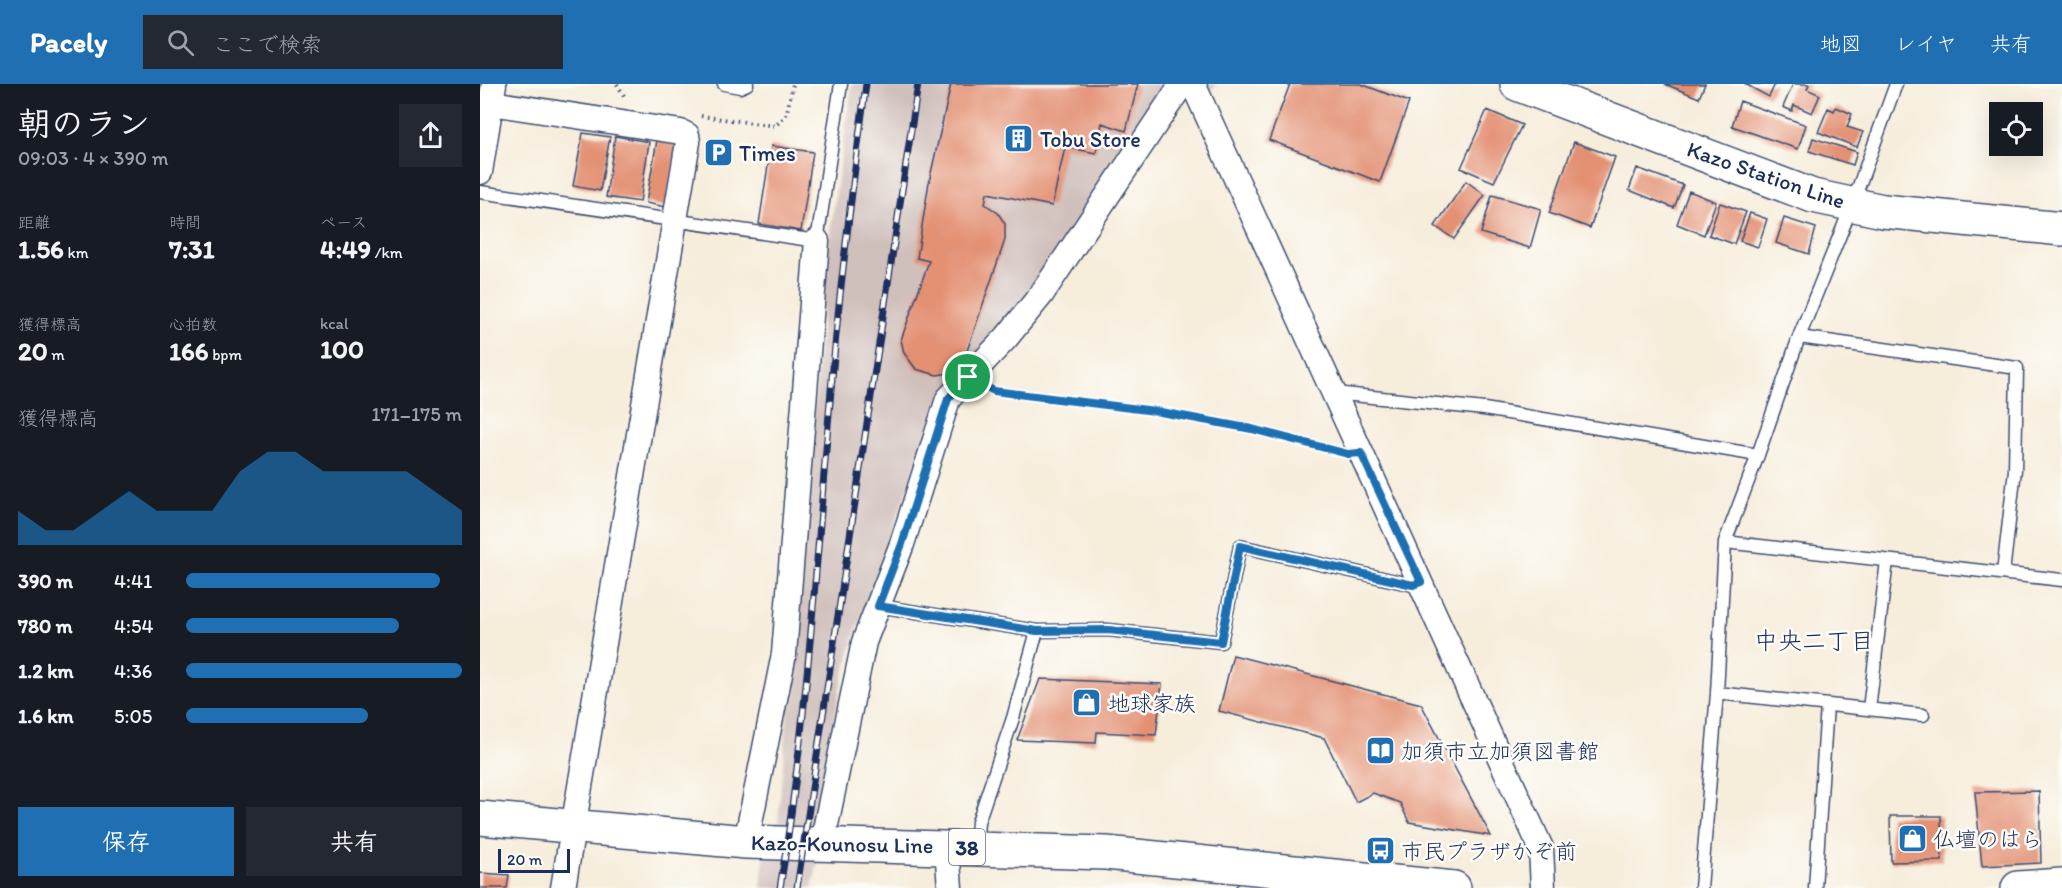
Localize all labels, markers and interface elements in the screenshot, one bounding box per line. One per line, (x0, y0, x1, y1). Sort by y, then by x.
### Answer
search box (143, 15, 563, 69)
text: Pacely (30, 25, 107, 59)
icon: search (164, 26, 197, 59)
text: ここで検索 (212, 31, 322, 58)
text: 地図 (1820, 31, 1862, 56)
text: レイヤ (1895, 31, 1957, 56)
text: 共有 (1990, 31, 2032, 56)
map controls (1989, 102, 2043, 156)
button: locate (1989, 102, 2043, 156)
text: 朝のラン (18, 104, 150, 143)
button: share (399, 104, 462, 167)
building icon: Tobu Store (1003, 123, 1035, 155)
place label: Tobu Store (1040, 126, 1141, 153)
street label: Kazo Station Line (1683, 135, 1849, 215)
parking icon: Times (702, 137, 734, 169)
place label: Times (739, 140, 796, 167)
text: 09:03 · 4 × 390 m (18, 146, 169, 170)
text: 距離 (18, 213, 50, 232)
text: 時間 (169, 213, 201, 232)
text: ペース (320, 213, 367, 232)
text: 1.56 (18, 233, 64, 265)
text: 7:31 (169, 233, 215, 265)
text: 4:49 (320, 233, 371, 265)
text: km (64, 243, 89, 262)
text: /km (371, 243, 403, 262)
text: kcal (320, 314, 348, 333)
text: 獲得標高 (18, 315, 82, 334)
text: 心拍数 (169, 315, 217, 334)
text: 100 (320, 333, 364, 365)
text: 20 (18, 335, 48, 367)
text: 166 (169, 335, 209, 367)
text: m (48, 345, 65, 364)
text: bpm (209, 345, 242, 364)
pin (942, 351, 993, 402)
icon: arrive (951, 360, 984, 393)
text: 171–175 m (371, 402, 462, 426)
text: 獲得標高 (18, 406, 98, 430)
text: 390 m (18, 569, 73, 593)
text: 4:41 (114, 569, 152, 593)
text: 780 m (18, 614, 73, 638)
text: 4:54 (114, 614, 153, 638)
district label: 中央二丁目 (1754, 626, 1874, 655)
text: 1.2 km (18, 659, 74, 683)
text: 4:36 (114, 659, 152, 683)
shop icon: 地球家族 (1071, 687, 1103, 719)
place label: 地球家族 (1108, 690, 1196, 717)
text: 1.6 km (18, 704, 74, 728)
text: 5:05 (114, 704, 152, 728)
library icon: 加須市立加須図書館 (1364, 735, 1396, 767)
place label: 加須市立加須図書館 (1401, 738, 1599, 765)
button: 保存 (18, 807, 234, 876)
button: 共有 (246, 807, 462, 876)
shop icon: 仏壇のはら (1896, 823, 1928, 855)
place label: 仏壇のはら (1933, 826, 2043, 853)
street label: Kazo-Kounosu Line (751, 829, 933, 859)
road number: 38 (949, 829, 985, 865)
bus stop icon: 市民プラザかぞ前 (1364, 835, 1396, 867)
place label: 市民プラザかぞ前 (1401, 838, 1577, 865)
scale bar (498, 846, 570, 874)
text: 20 m (507, 850, 542, 869)

